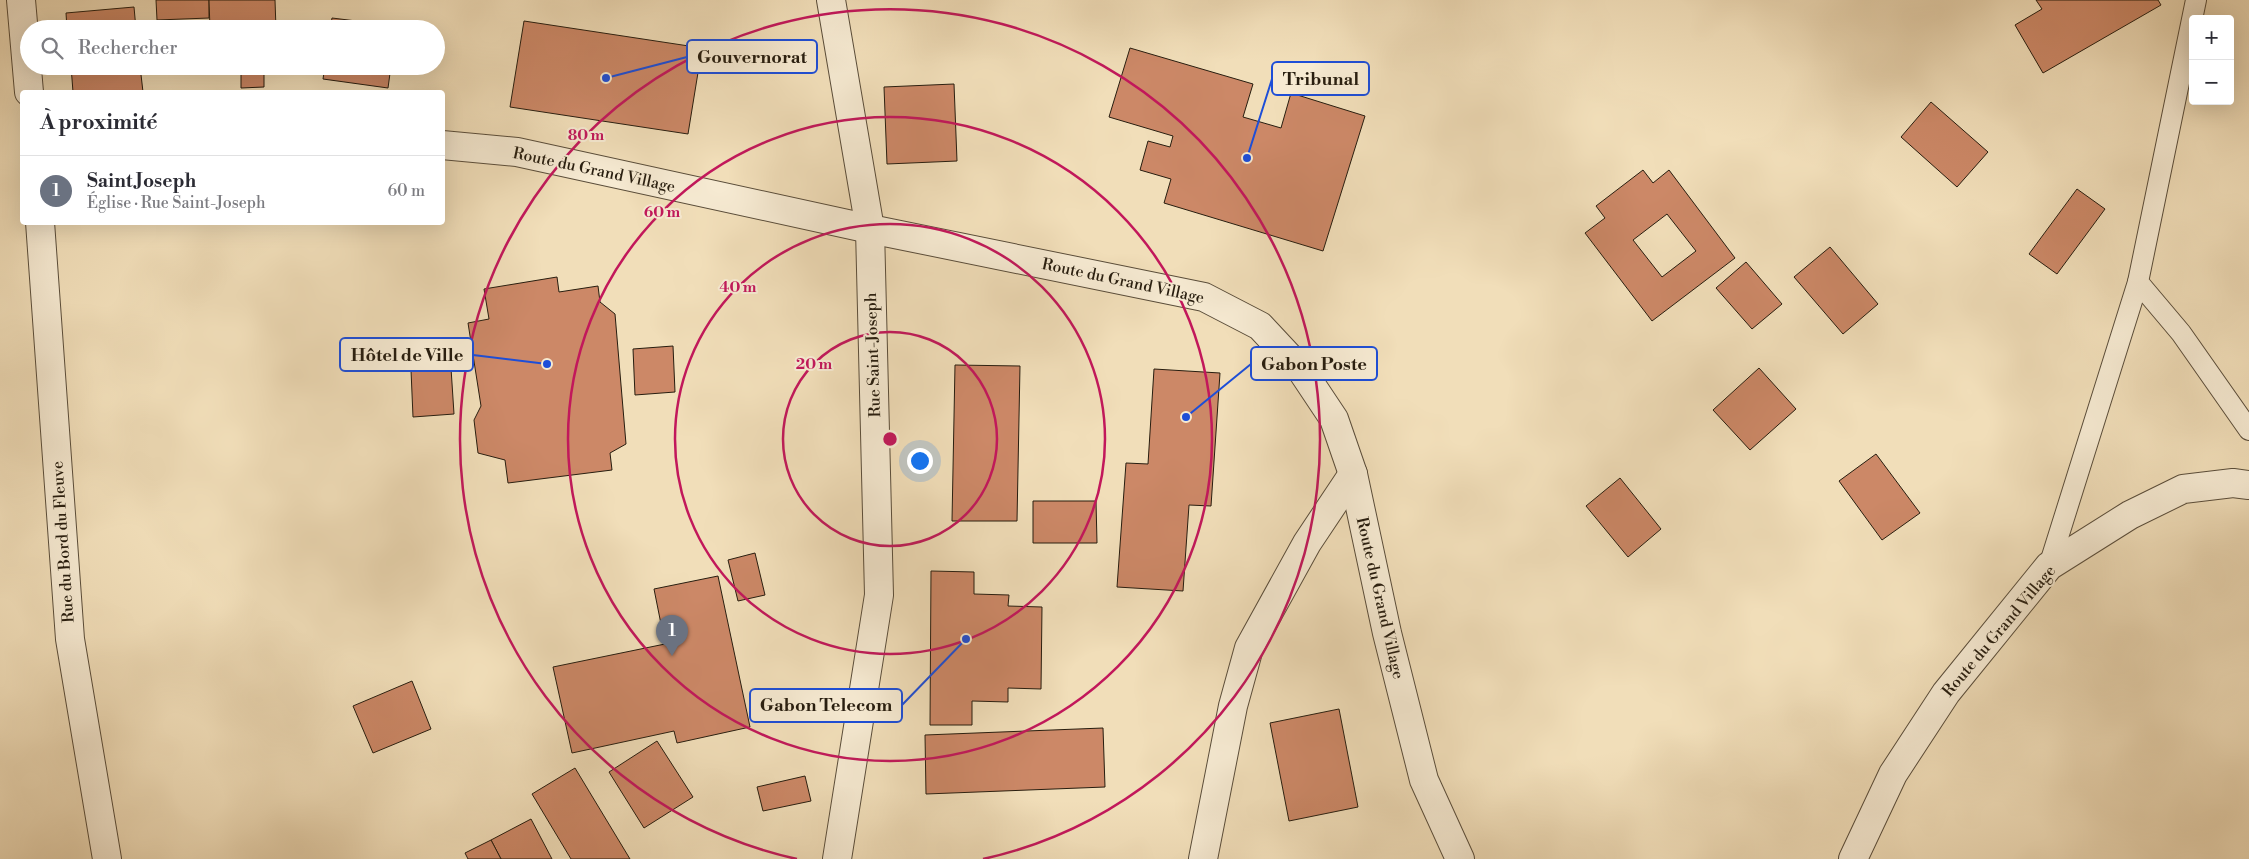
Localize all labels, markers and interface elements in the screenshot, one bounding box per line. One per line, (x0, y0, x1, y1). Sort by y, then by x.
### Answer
map controls (2189, 15, 2234, 105)
button: + (2189, 15, 2234, 60)
search box (20, 20, 445, 75)
icon: search (38, 34, 66, 62)
text: Rechercher (78, 36, 177, 60)
callout: Gouvernorat (687, 40, 817, 73)
text: Gouvernorat (697, 46, 808, 69)
button: − (2189, 60, 2234, 105)
callout: Tribunal (1272, 62, 1369, 95)
text: Tribunal (1283, 68, 1359, 91)
text: À proximité (40, 110, 157, 136)
text: 80 m (568, 126, 605, 145)
street label: Route du Grand Village (511, 143, 677, 197)
text: Saint Joseph (87, 169, 196, 193)
text: 1 (52, 181, 60, 201)
text: 60 m (387, 181, 425, 201)
text: Église · Rue Saint-Joseph (87, 193, 266, 213)
text: 60 m (644, 203, 681, 222)
street label: Route du Grand Village (1040, 254, 1206, 308)
text: 40 m (719, 278, 757, 297)
street label: Rue Saint-Joseph (861, 292, 885, 418)
callout: Hôtel de Ville (340, 338, 473, 371)
text: Hôtel de Ville (351, 344, 464, 367)
callout: Gabon Poste (1251, 347, 1377, 380)
text: Gabon Poste (1261, 353, 1367, 376)
text: 20 m (796, 355, 833, 374)
centre of rings (881, 430, 899, 448)
your location (907, 448, 933, 474)
street label: Rue du Bord du Fleuve (47, 460, 79, 624)
street label: Route du Grand Village (1352, 515, 1408, 681)
street label: Route du Grand Village (1938, 561, 2060, 701)
pin: 1 (656, 615, 688, 656)
callout: Gabon Telecom (750, 689, 902, 722)
text: Gabon Telecom (760, 694, 893, 717)

